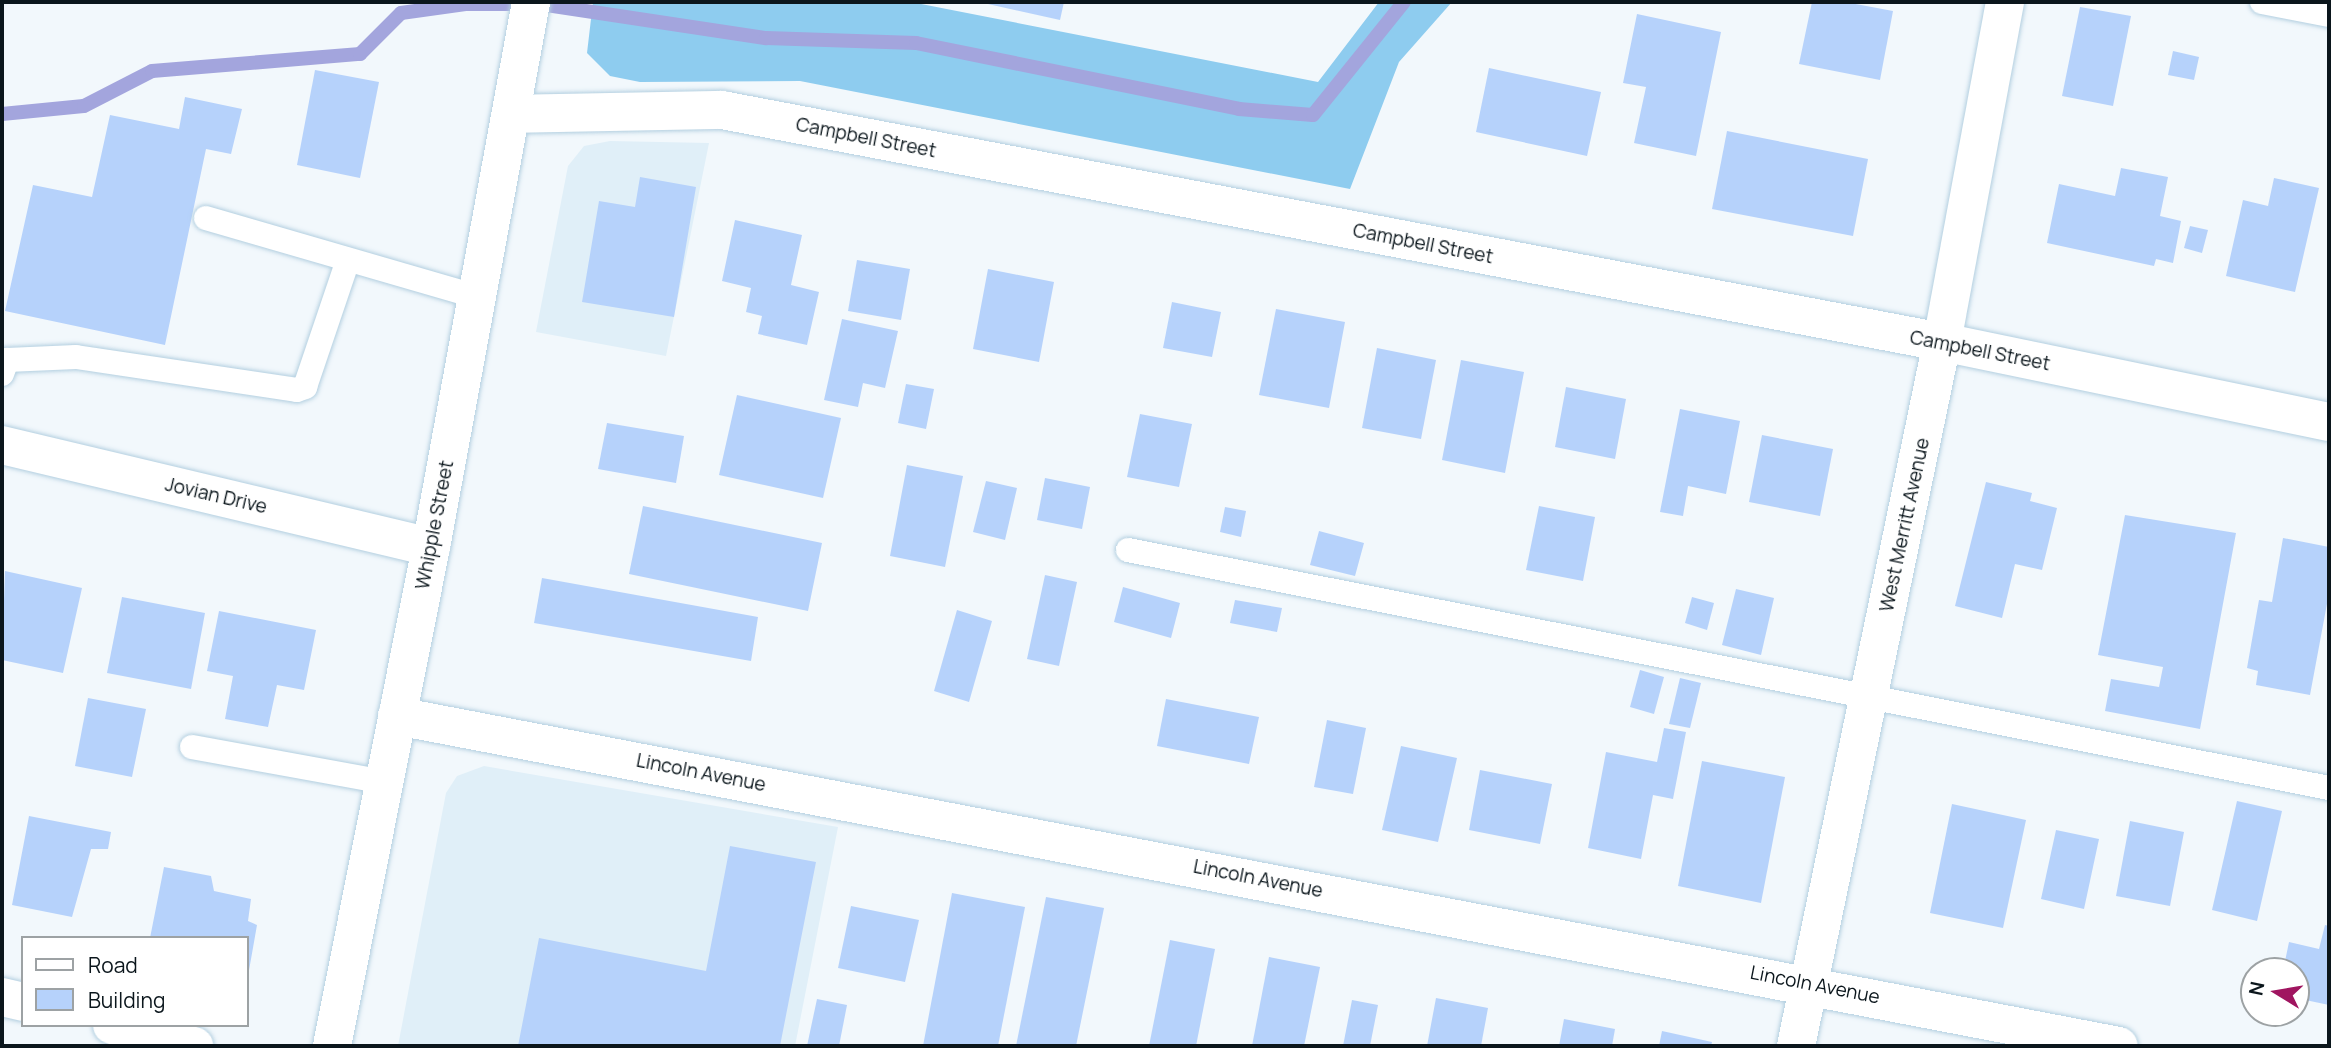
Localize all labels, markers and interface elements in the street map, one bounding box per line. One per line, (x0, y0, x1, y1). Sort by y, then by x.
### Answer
street label: Campbell Street (794, 113, 938, 163)
street label: Campbell Street (1351, 219, 1495, 269)
street label: Campbell Street (1908, 326, 2052, 376)
street label: West Merritt Avenue (1875, 436, 1935, 614)
street label: Whipple Street (411, 458, 459, 592)
street label: Jovian Drive (163, 473, 269, 519)
street label: Lincoln Avenue (634, 749, 768, 797)
street label: Lincoln Avenue (1191, 855, 1325, 903)
legend (21, 936, 248, 1027)
text: Road (88, 951, 138, 979)
north arrow (2240, 957, 2310, 1027)
street label: Lincoln Avenue (1748, 961, 1882, 1009)
text: N (2242, 979, 2270, 998)
text: Building (88, 986, 165, 1014)

